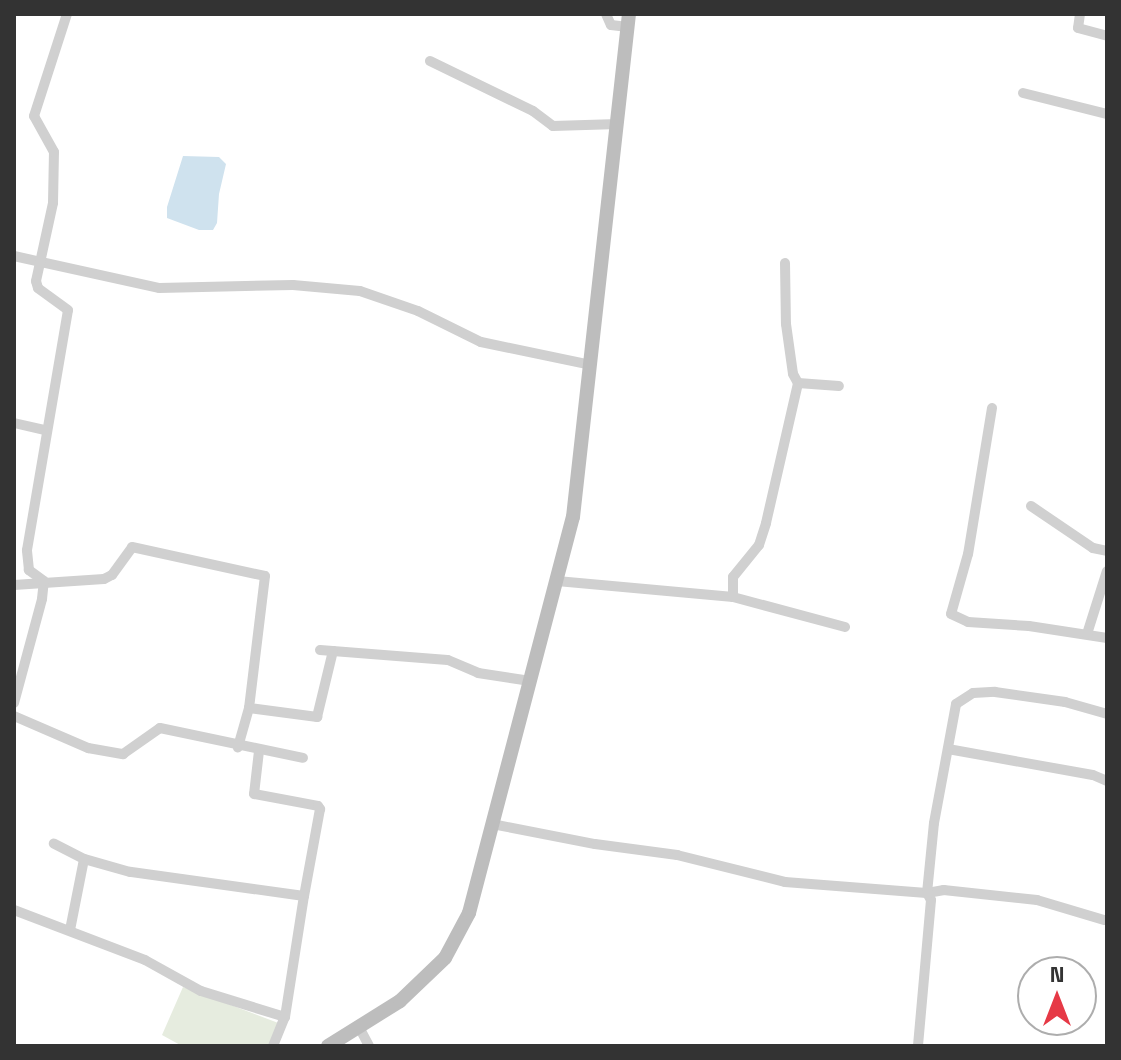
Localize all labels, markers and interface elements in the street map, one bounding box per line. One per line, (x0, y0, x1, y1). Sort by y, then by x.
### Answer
north arrow (1017, 956, 1097, 1036)
text: N (1050, 960, 1064, 988)

